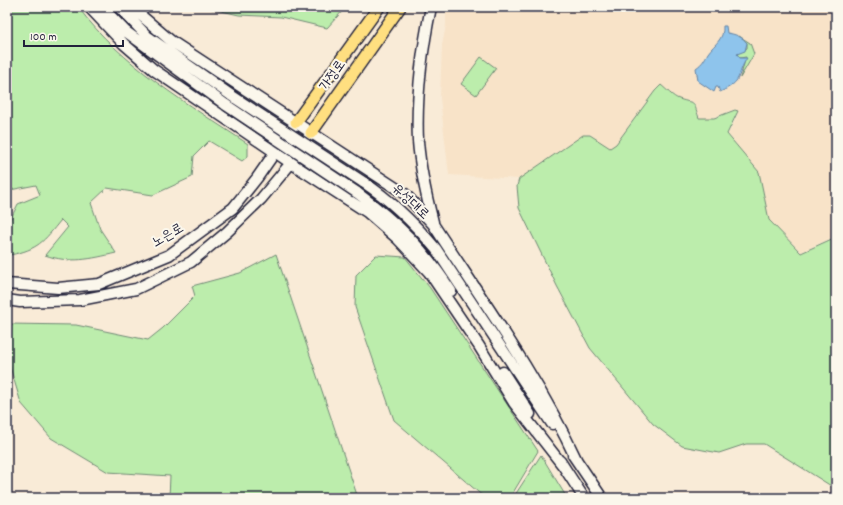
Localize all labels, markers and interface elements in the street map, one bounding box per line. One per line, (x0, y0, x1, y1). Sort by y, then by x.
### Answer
scale bar (24, 22, 123, 48)
text: 100 m (30, 29, 57, 46)
street label: 가정로 (315, 56, 351, 96)
street label: 유성대로 (387, 179, 433, 225)
street label: 노은로 (148, 219, 188, 253)

